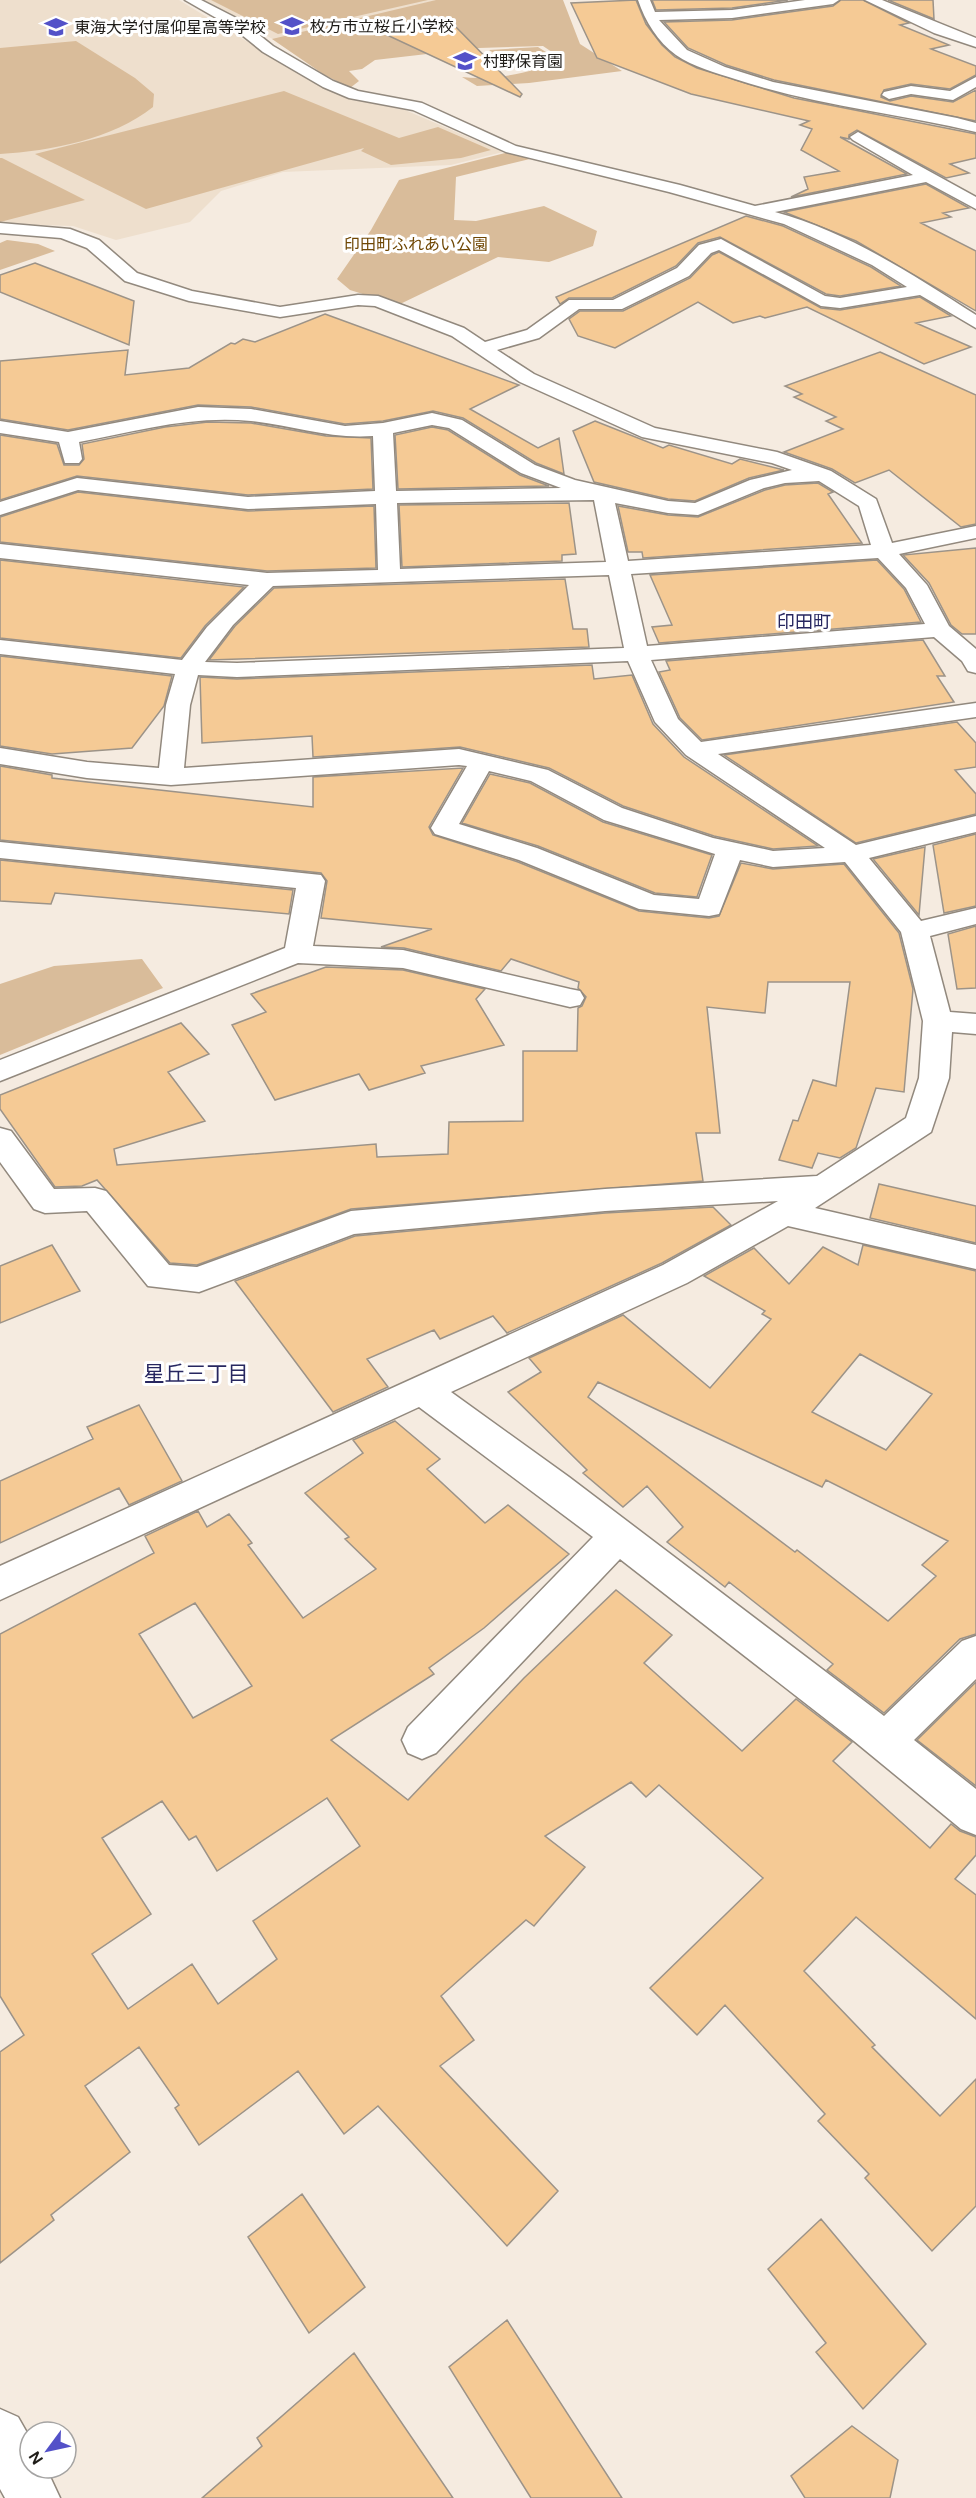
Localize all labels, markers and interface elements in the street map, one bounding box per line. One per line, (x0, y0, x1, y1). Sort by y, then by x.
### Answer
school or university icon: 枚方市立桜丘小学校 (279, 13, 305, 39)
school or university icon: 東海大学付属仰星高等学校 (43, 14, 69, 40)
place label: 枚方市立桜丘小学校 (310, 16, 454, 37)
place label: 東海大学付属仰星高等学校 (74, 17, 266, 38)
school or university icon: 村野保育園 (452, 48, 478, 74)
place label: 村野保育園 (483, 51, 563, 72)
park label: 印田町ふれあい公園 (344, 234, 488, 255)
district label: 印田町 (777, 610, 831, 634)
district label: 星丘三丁目 (144, 1360, 249, 1388)
north arrow (18, 2420, 78, 2480)
text: N (24, 2447, 48, 2469)

